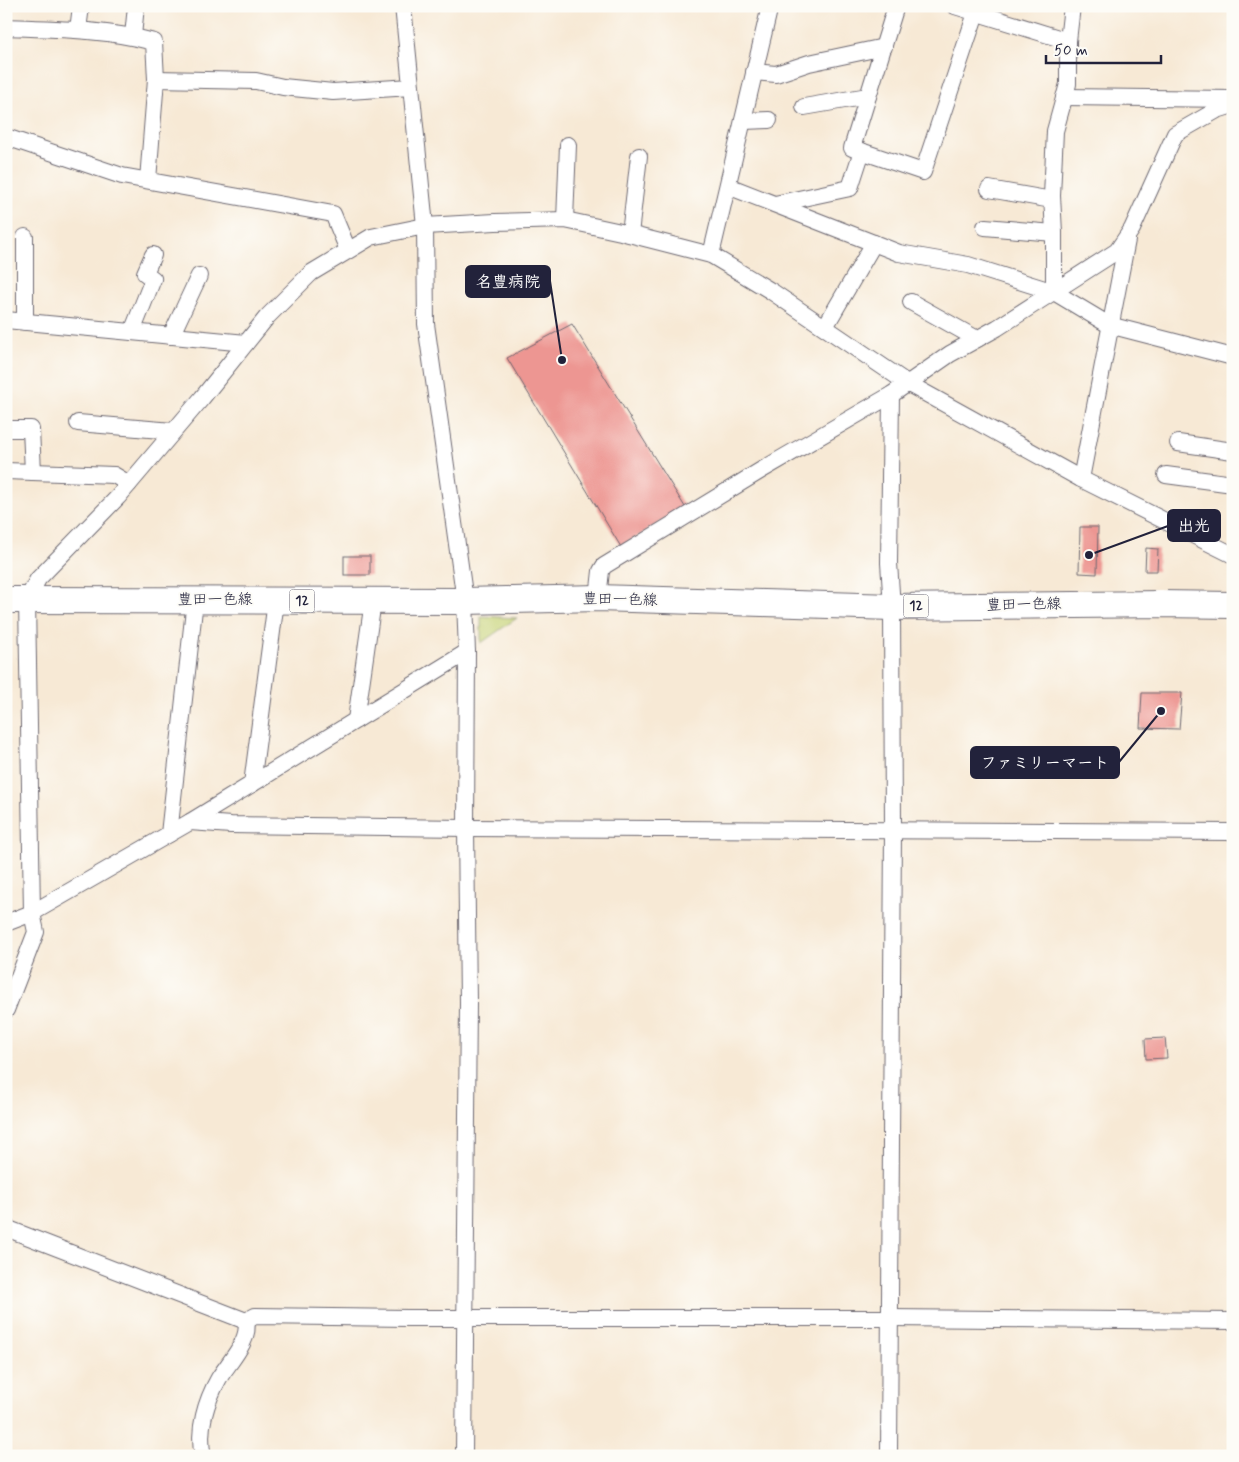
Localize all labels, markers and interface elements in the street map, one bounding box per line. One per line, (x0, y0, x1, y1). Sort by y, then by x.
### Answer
scale bar (1046, 32, 1162, 64)
text: 50 m (1054, 41, 1088, 61)
callout: 名豊病院 (466, 266, 550, 297)
text: 名豊病院 (476, 272, 540, 293)
callout: 出光 (1168, 510, 1220, 541)
text: 出光 (1178, 516, 1210, 537)
street label: 豊田一色線 (582, 589, 658, 611)
street label: 豊田一色線 (177, 590, 253, 610)
road number: 12 (290, 590, 314, 612)
road number: 12 (904, 594, 928, 618)
street label: 豊田一色線 (986, 594, 1062, 616)
callout: ファミリーマート (971, 747, 1119, 778)
text: ファミリーマート (981, 753, 1109, 774)

